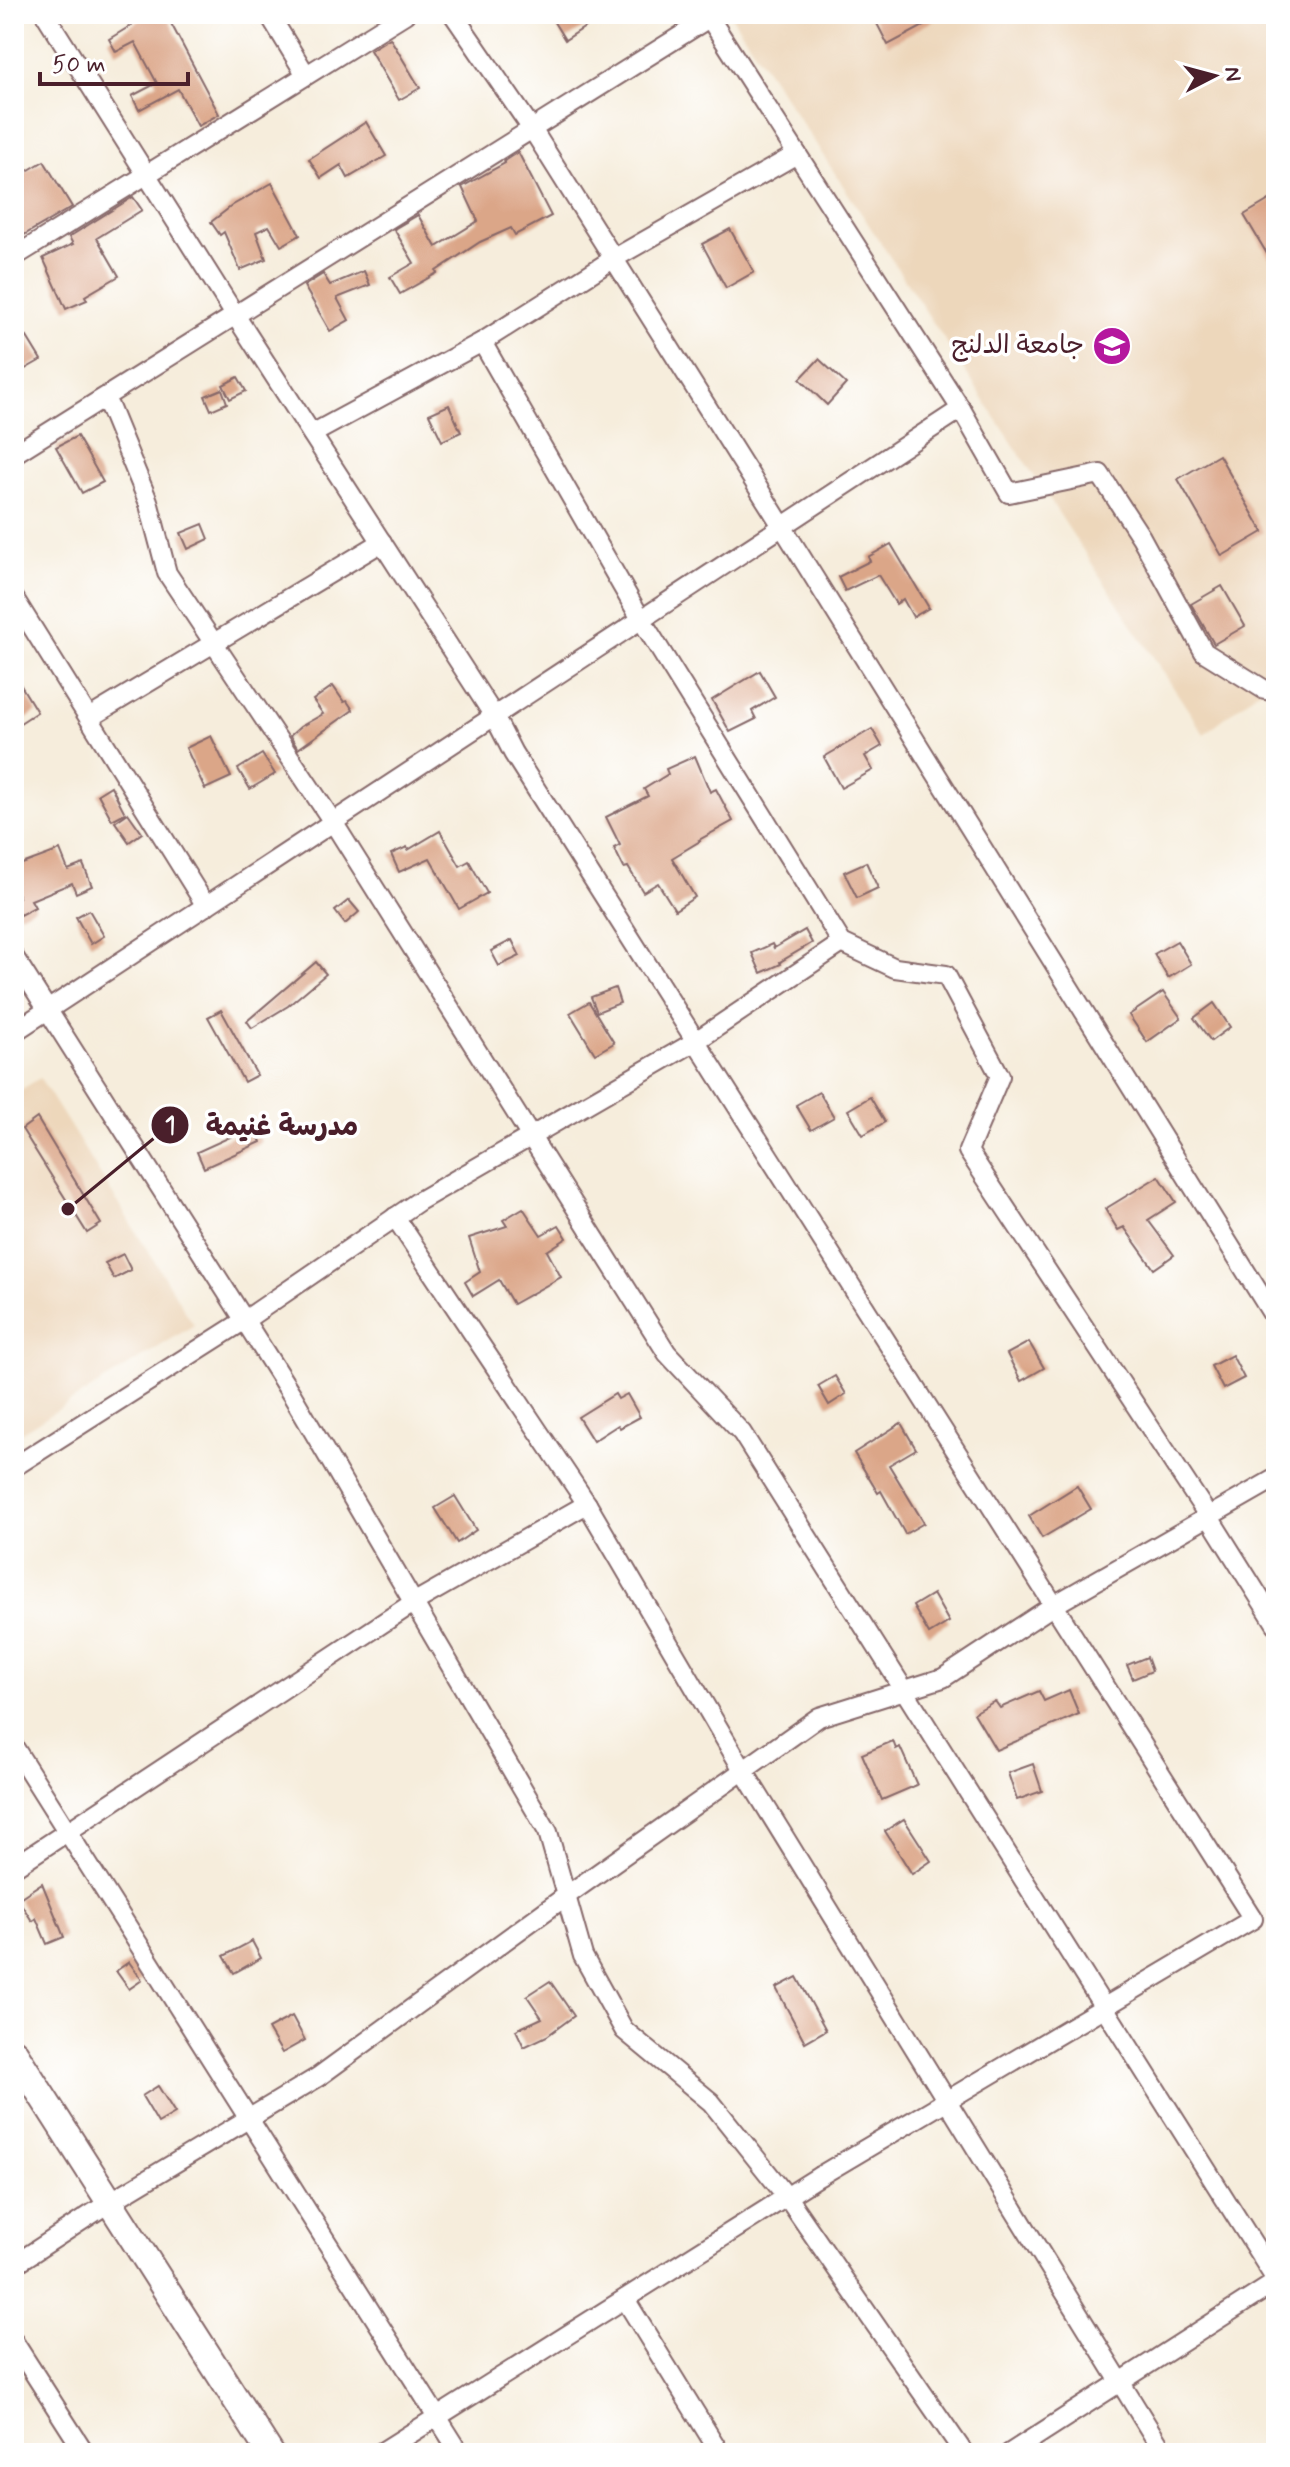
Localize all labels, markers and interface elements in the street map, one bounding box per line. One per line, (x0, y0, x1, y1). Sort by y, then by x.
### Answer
scale bar (40, 36, 188, 86)
north arrow (1174, 36, 1254, 116)
text: 50 m (52, 50, 106, 81)
text: N (1217, 65, 1247, 83)
school or university icon: جامعة الدلنج (1091, 325, 1133, 367)
place label: جامعة الدلنج (951, 329, 1084, 363)
callout: مدرسة غنيمة (150, 1099, 374, 1151)
text: مدرسة غنيمة (206, 1109, 358, 1146)
text: 1 (165, 1111, 175, 1142)

